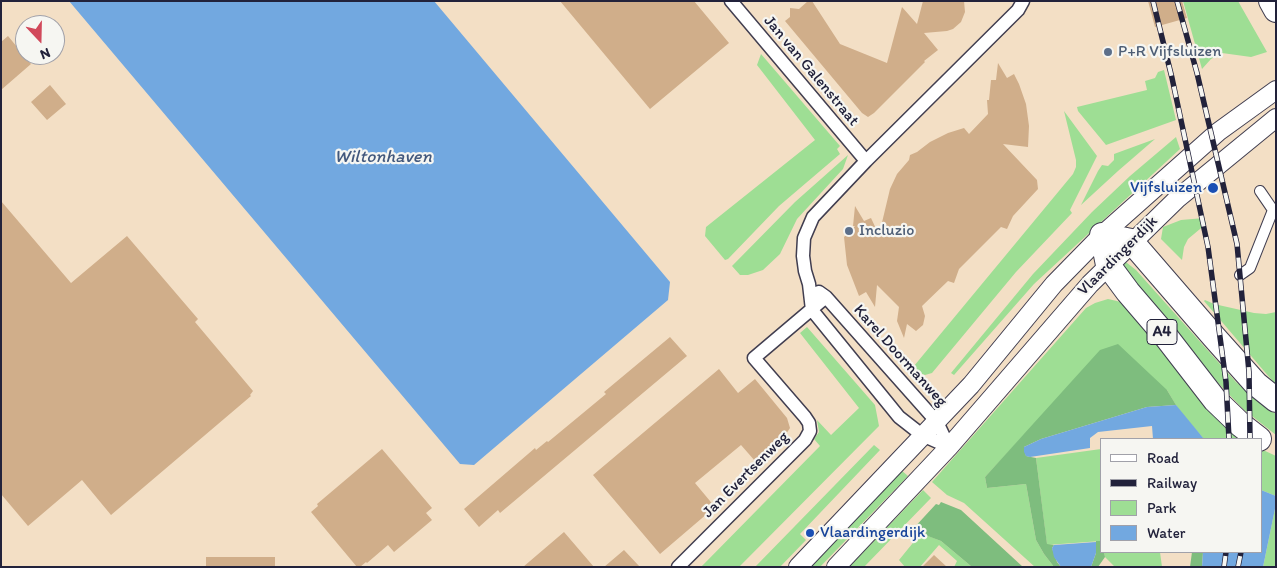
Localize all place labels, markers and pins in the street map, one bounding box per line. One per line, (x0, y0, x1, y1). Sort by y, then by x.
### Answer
place label: P+R Vijfsluizen (1118, 42, 1221, 62)
marker: P+R Vijfsluizen (1102, 46, 1114, 58)
place label: Vijfsluizen (1130, 178, 1202, 198)
marker: Vijfsluizen (1206, 181, 1220, 195)
place label: Incluzio (859, 221, 914, 241)
marker: Incluzio (843, 225, 855, 237)
place label: Vlaardingerdijk (820, 523, 925, 543)
marker: Vlaardingerdijk (804, 527, 816, 539)

